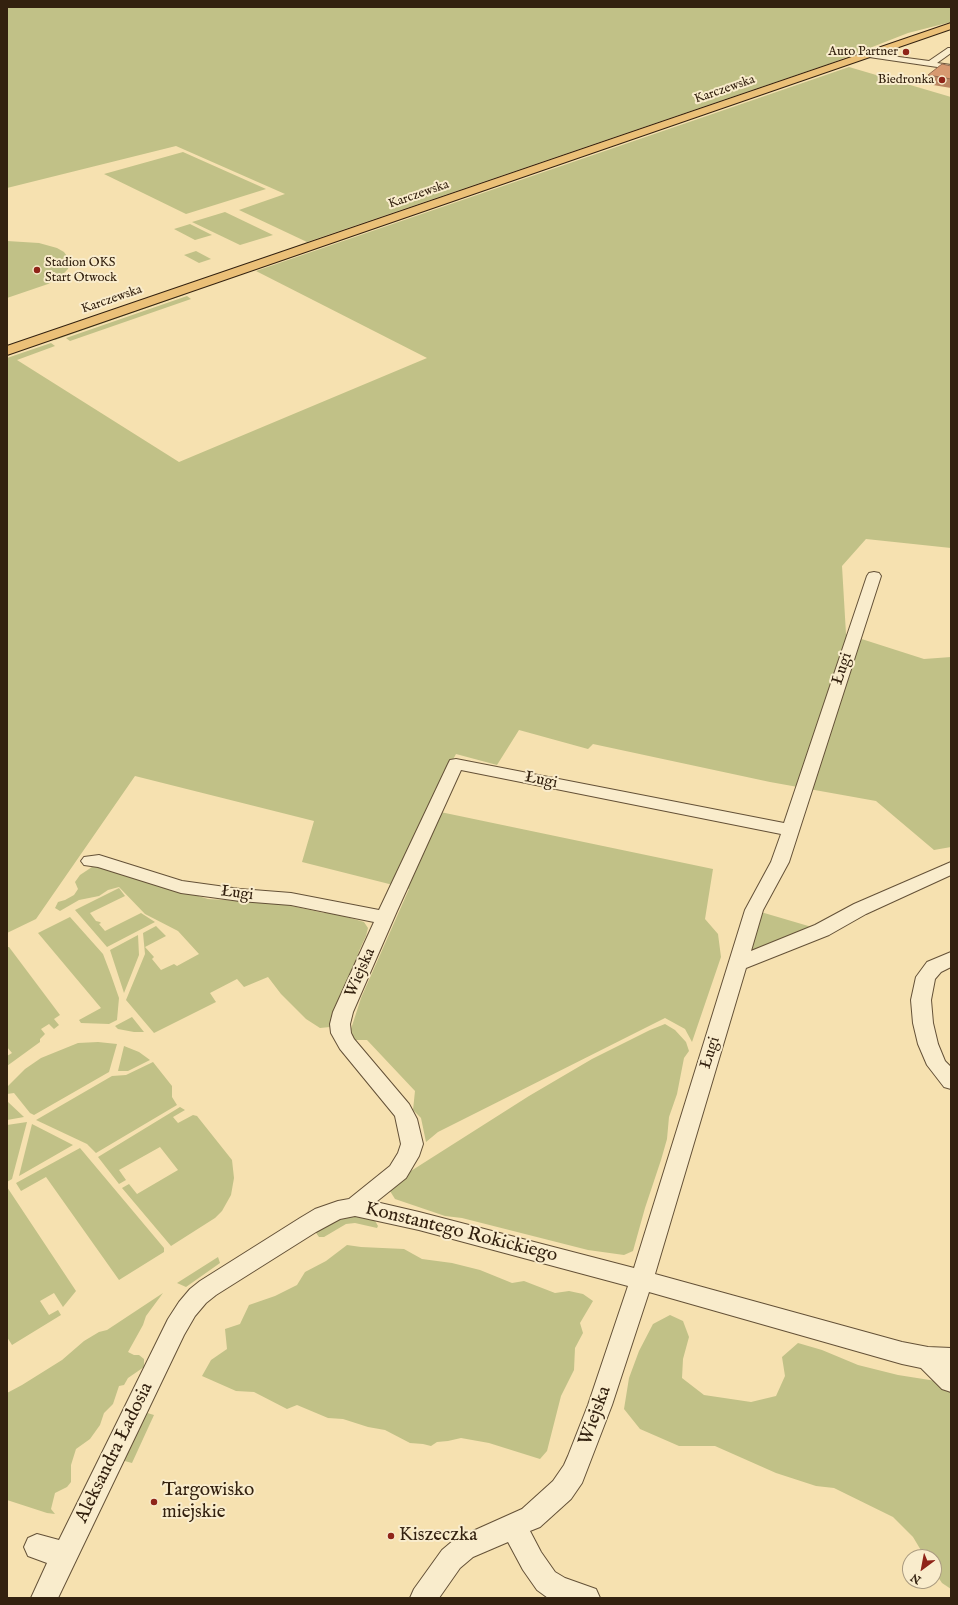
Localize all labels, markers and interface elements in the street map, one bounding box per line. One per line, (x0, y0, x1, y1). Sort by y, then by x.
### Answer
place label: Auto Partner (828, 44, 898, 60)
marker: Auto Partner (901, 47, 911, 57)
street label: Karczewska (693, 72, 757, 108)
place label: Biedronka (878, 72, 934, 88)
marker: Biedronka (937, 75, 947, 85)
street label: Karczewska (387, 177, 451, 213)
place label: Stadion OKS Start Otwock (45, 255, 117, 286)
marker: Stadion OKS Start Otwock (32, 265, 42, 275)
street label: Karczewska (80, 282, 144, 318)
street label: Ługi (829, 651, 857, 687)
street label: Ługi (523, 768, 559, 794)
street label: Ługi (220, 882, 254, 906)
street label: Wiejska (342, 945, 380, 1001)
street label: Ługi (697, 1035, 725, 1071)
street label: Konstantego Rokickiego (362, 1198, 560, 1268)
street label: Aleksandra Ładosia (71, 1379, 159, 1527)
street label: Wiejska (575, 1383, 617, 1449)
place label: Targowisko miejskie (162, 1480, 254, 1524)
marker: Targowisko miejskie (149, 1497, 159, 1507)
place label: Kiszeczka (399, 1525, 477, 1547)
marker: Kiszeczka (386, 1531, 396, 1541)
north arrow (902, 1549, 942, 1589)
text: N (908, 1570, 924, 1587)

